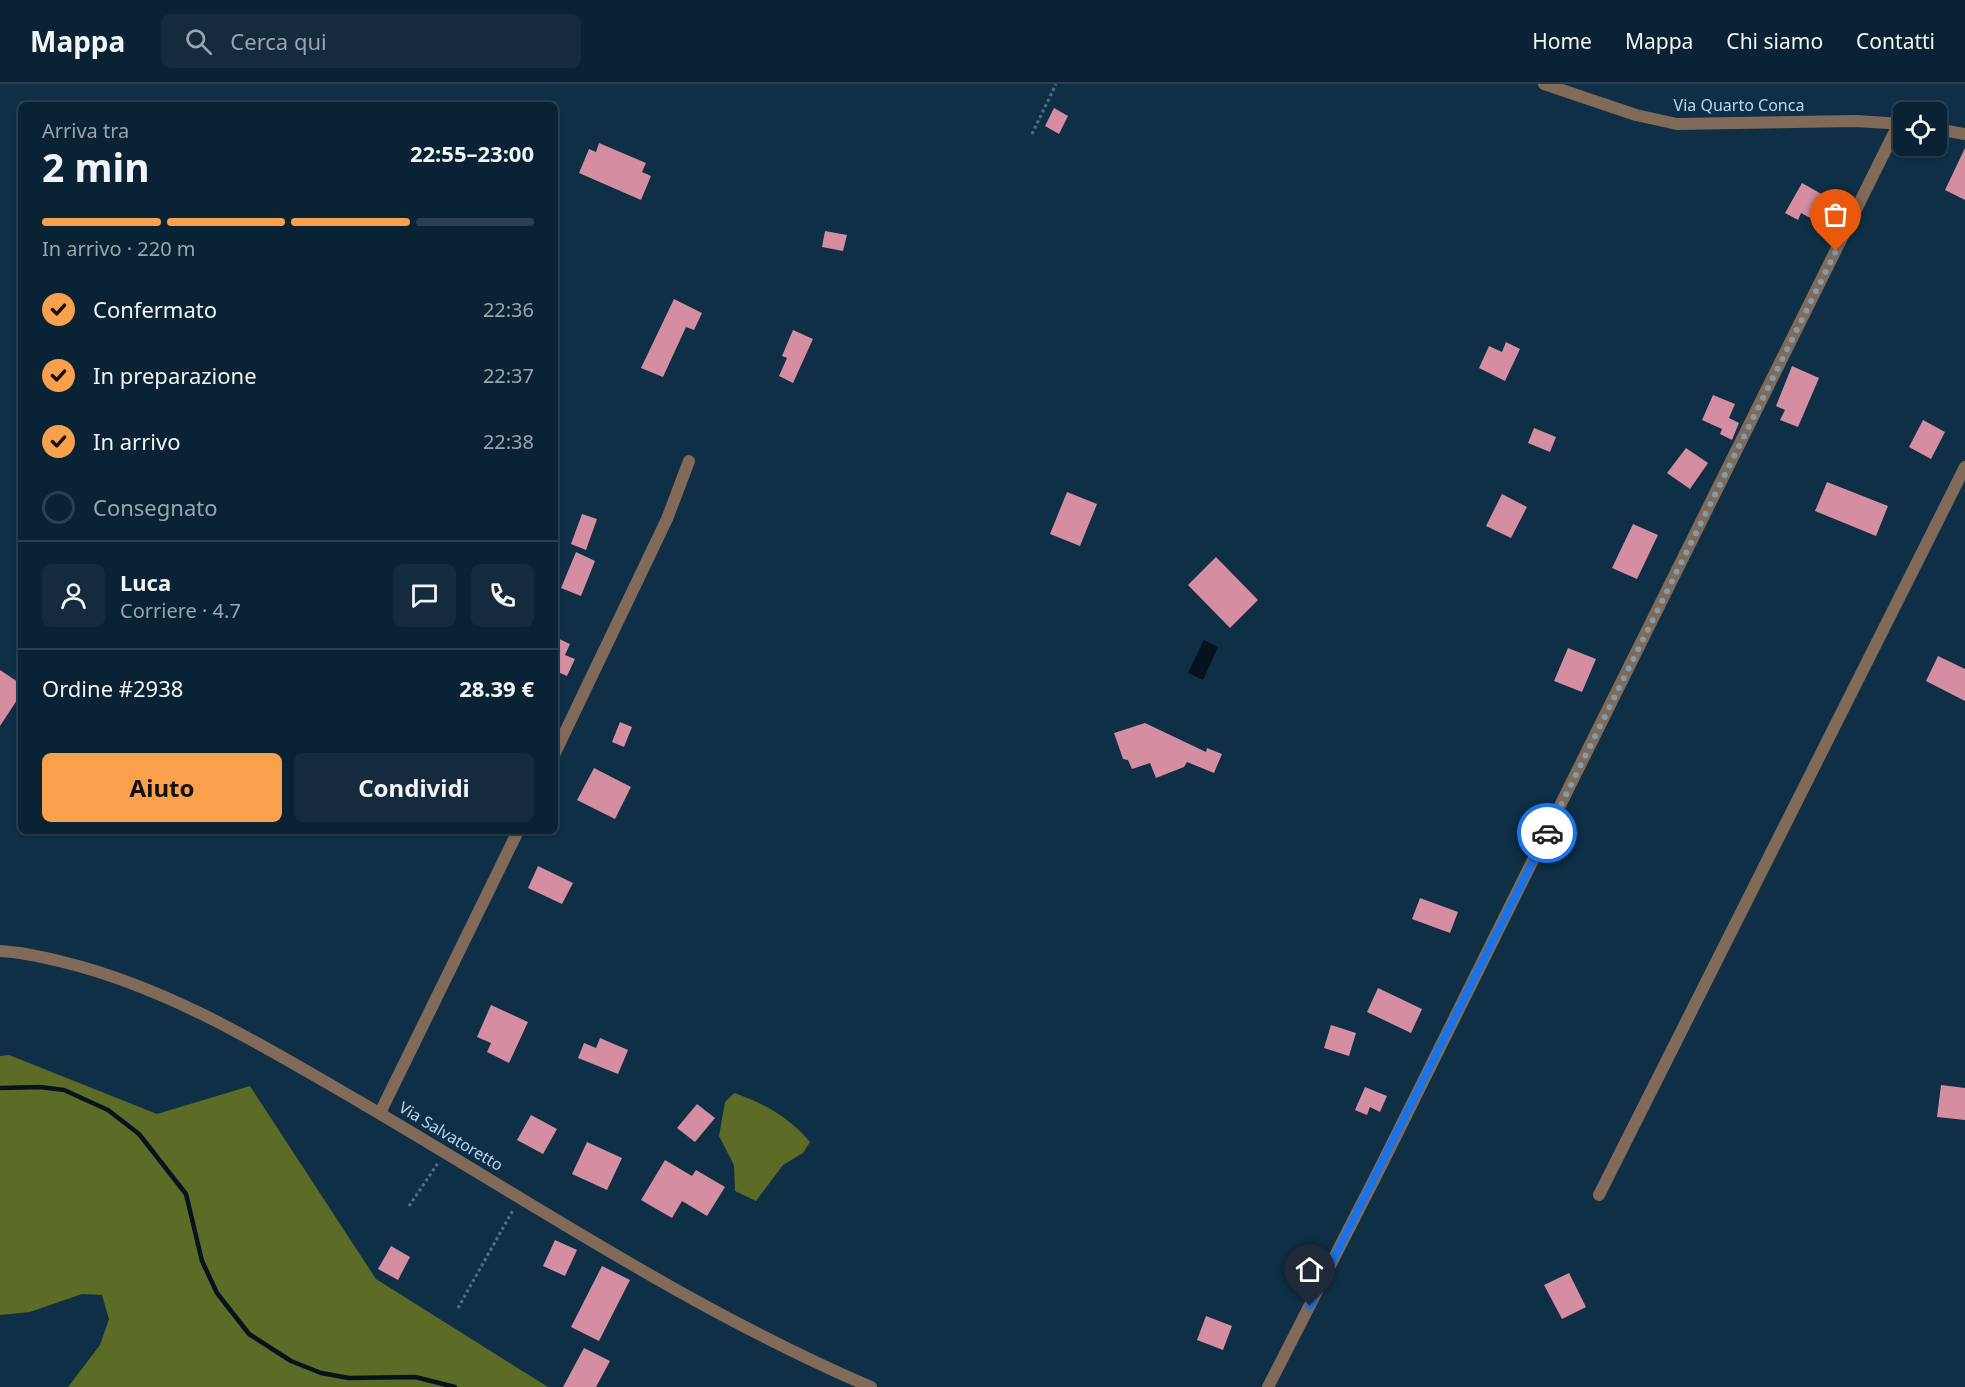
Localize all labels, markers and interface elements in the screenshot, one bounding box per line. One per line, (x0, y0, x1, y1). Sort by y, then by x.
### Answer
search box (161, 14, 581, 68)
text: Mappa (30, 22, 125, 60)
icon: search (182, 25, 215, 58)
text: Cerca qui (230, 26, 327, 56)
text: Home (1532, 27, 1592, 55)
text: Mappa (1625, 27, 1693, 55)
text: Chi siamo (1726, 27, 1823, 55)
text: Contatti (1856, 27, 1935, 55)
street label: Via Quarto Conca (1674, 94, 1804, 116)
map controls (1893, 102, 1947, 156)
button: locate (1893, 102, 1947, 156)
text: Arriva tra (42, 117, 129, 144)
text: 22:55–23:00 (410, 138, 534, 168)
text: 2 min (42, 140, 149, 193)
pin (1810, 189, 1861, 251)
icon: bag (1819, 198, 1852, 231)
text: In arrivo · 220 m (42, 235, 195, 262)
icon: check (42, 293, 75, 326)
text: Confermato (93, 294, 217, 324)
text: 22:36 (483, 296, 534, 323)
icon: check (42, 359, 75, 392)
text: In preparazione (93, 360, 257, 390)
text: 22:37 (483, 362, 534, 389)
icon: check (42, 425, 75, 458)
text: In arrivo (93, 426, 180, 456)
text: 22:38 (483, 428, 534, 455)
text: Consegnato (93, 492, 217, 522)
button: person (42, 564, 105, 627)
button: chat (393, 564, 456, 627)
button: phone (471, 564, 534, 627)
text: Luca (120, 567, 171, 597)
text: Corriere · 4.7 (120, 597, 241, 624)
text: Ordine #2938 (42, 673, 183, 703)
text: 28.39 € (459, 673, 534, 703)
button: Aiuto (42, 753, 282, 822)
button: Condividi (294, 753, 534, 822)
courier (1517, 803, 1577, 863)
icon: car (1531, 817, 1564, 850)
street label: Via Salvatoretto (395, 1096, 507, 1176)
pin (1284, 1244, 1335, 1306)
icon: home (1293, 1253, 1326, 1286)

